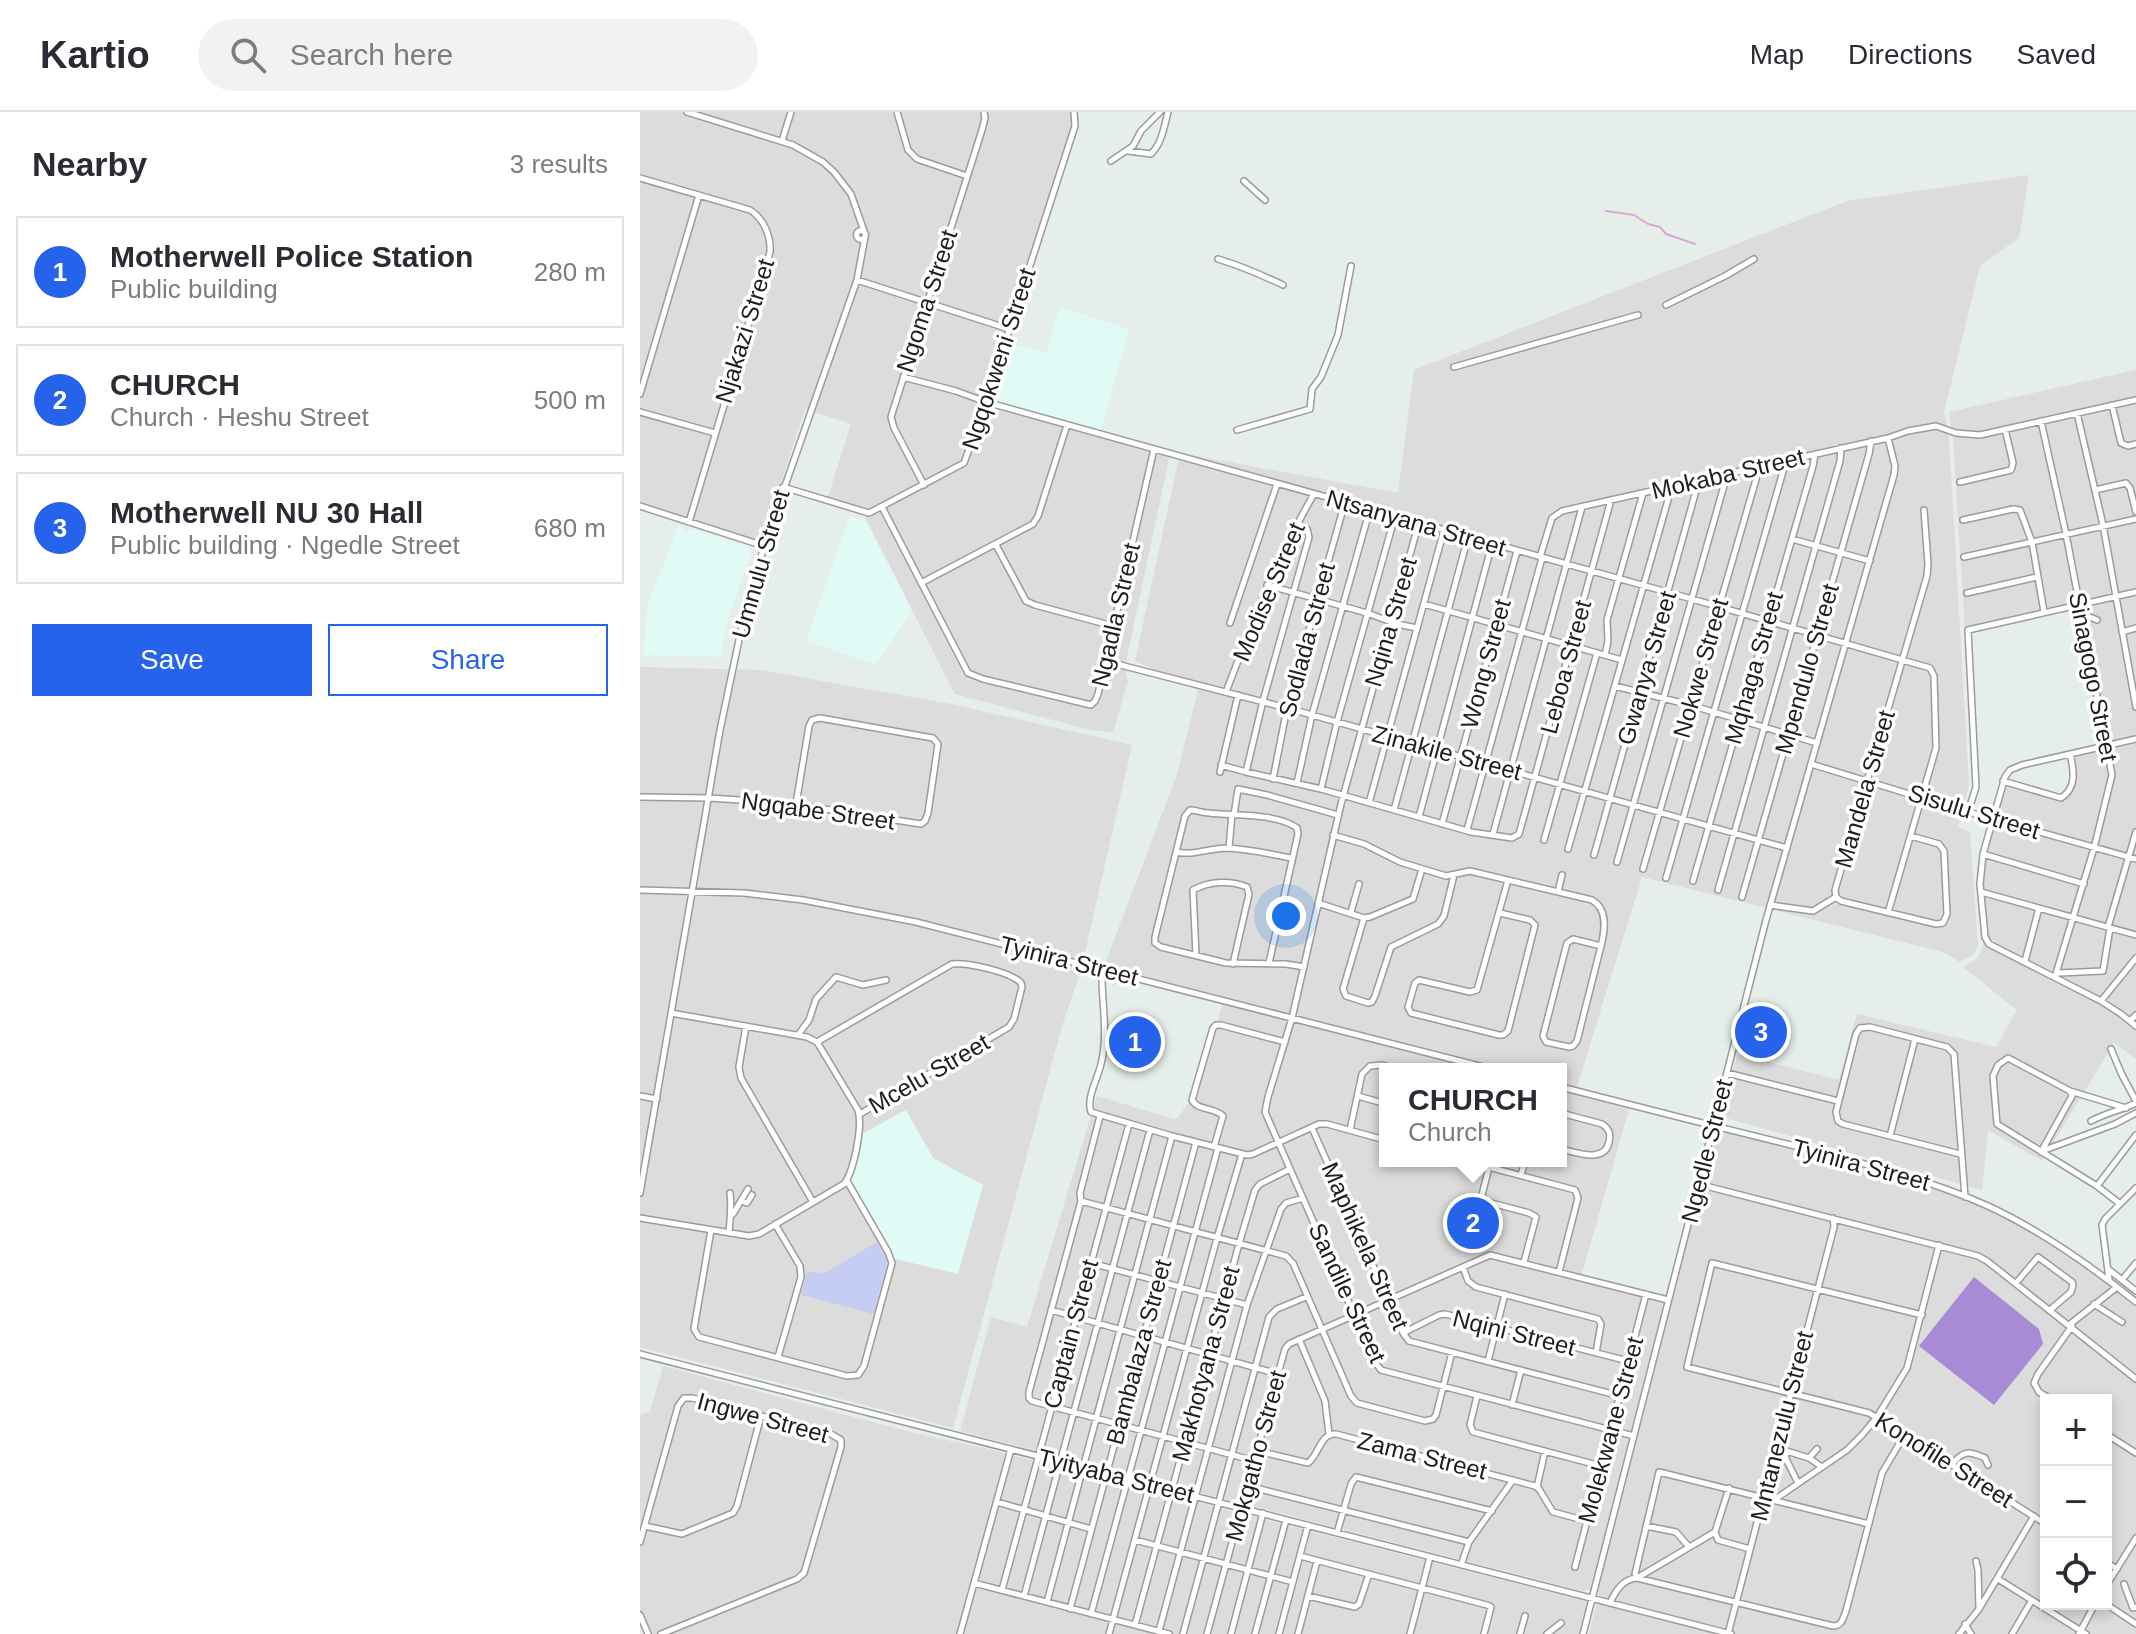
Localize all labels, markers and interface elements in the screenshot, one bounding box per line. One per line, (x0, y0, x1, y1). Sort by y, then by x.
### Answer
search box (198, 19, 758, 91)
icon: search (226, 33, 270, 77)
text: Kartio (40, 34, 150, 76)
text: Search here (290, 38, 453, 71)
text: Map (1750, 39, 1804, 70)
text: Directions (1848, 39, 1973, 70)
text: Saved (2017, 39, 2096, 70)
text: Nearby (32, 145, 147, 183)
text: 3 results (510, 149, 608, 179)
street label: Ngoma Street (891, 226, 962, 375)
text: Motherwell Police Station (110, 240, 473, 273)
street label: Njakazi Street (710, 255, 779, 406)
text: 1 (53, 257, 67, 287)
text: 280 m (534, 257, 606, 287)
street label: Ngqokweni Street (956, 264, 1041, 453)
text: Public building (110, 274, 278, 304)
text: CHURCH (110, 368, 240, 401)
text: 2 (53, 385, 67, 415)
text: 500 m (534, 385, 606, 415)
text: Church · Heshu Street (110, 402, 369, 432)
street label: Mokaba Street (1649, 443, 1807, 504)
street label: Ntsanyana Street (1323, 484, 1509, 561)
street label: Umnulu Street (726, 486, 795, 641)
text: Motherwell NU 30 Hall (110, 496, 423, 529)
text: 3 (53, 513, 67, 543)
text: 680 m (534, 513, 606, 543)
street label: Modise Street (1227, 518, 1310, 665)
text: Public building · Ngedle Street (110, 530, 460, 560)
street label: Ngadla Street (1086, 540, 1145, 689)
street label: Nqina Street (1359, 554, 1422, 690)
street label: Sodlada Street (1273, 559, 1340, 720)
street label: Mpendulo Street (1769, 580, 1844, 757)
street label: Gwanya Street (1612, 588, 1681, 748)
street label: Mqhaga Street (1719, 588, 1788, 747)
street label: Sinagogo Street (2064, 590, 2123, 764)
street label: Nokwe Street (1668, 595, 1733, 741)
street label: Wong Street (1455, 596, 1516, 732)
street label: Leboa Street (1535, 597, 1596, 737)
button: Save (32, 624, 312, 696)
button: Share (328, 624, 608, 696)
street label: Mandela Street (1829, 707, 1900, 871)
street label: Zinakile Street (1370, 720, 1525, 785)
street label: Sisulu Street (1905, 779, 2043, 844)
street label: Ngqabe Street (740, 786, 897, 835)
your location (1266, 896, 1306, 936)
street label: Tyinira Street (997, 930, 1141, 991)
pin: 3 (1735, 1002, 1787, 1062)
pin: 1 (1109, 1012, 1161, 1072)
street label: Mcelu Street (864, 1028, 994, 1119)
popup (1379, 1063, 1567, 1167)
street label: Ngedle Street (1676, 1076, 1737, 1225)
text: CHURCH (1408, 1083, 1538, 1116)
text: Church (1408, 1117, 1492, 1147)
street label: Tyinira Street (1789, 1133, 1933, 1196)
street label: Maphikela Street (1316, 1158, 1415, 1334)
pin: 2 (1447, 1193, 1499, 1253)
street label: Sandile Street (1303, 1219, 1392, 1367)
street label: Captain Street (1038, 1256, 1103, 1411)
street label: Bambalaza Street (1101, 1256, 1176, 1448)
street label: Makhotyana Street (1166, 1263, 1245, 1465)
street label: Nqini Street (1450, 1304, 1579, 1361)
street label: Mntanezulu Street (1745, 1328, 1818, 1524)
street label: Molekwane Street (1573, 1333, 1649, 1526)
street label: Mokgatho Street (1220, 1367, 1291, 1544)
street label: Ingwe Street (695, 1387, 832, 1448)
map controls (2040, 1394, 2112, 1610)
button: + (2040, 1394, 2112, 1466)
street label: Konofile Street (1870, 1406, 2018, 1513)
street label: Zama Street (1355, 1426, 1490, 1485)
street label: Tyityaba Street (1035, 1443, 1197, 1508)
button: − (2040, 1466, 2112, 1538)
button: locate (2040, 1538, 2112, 1610)

